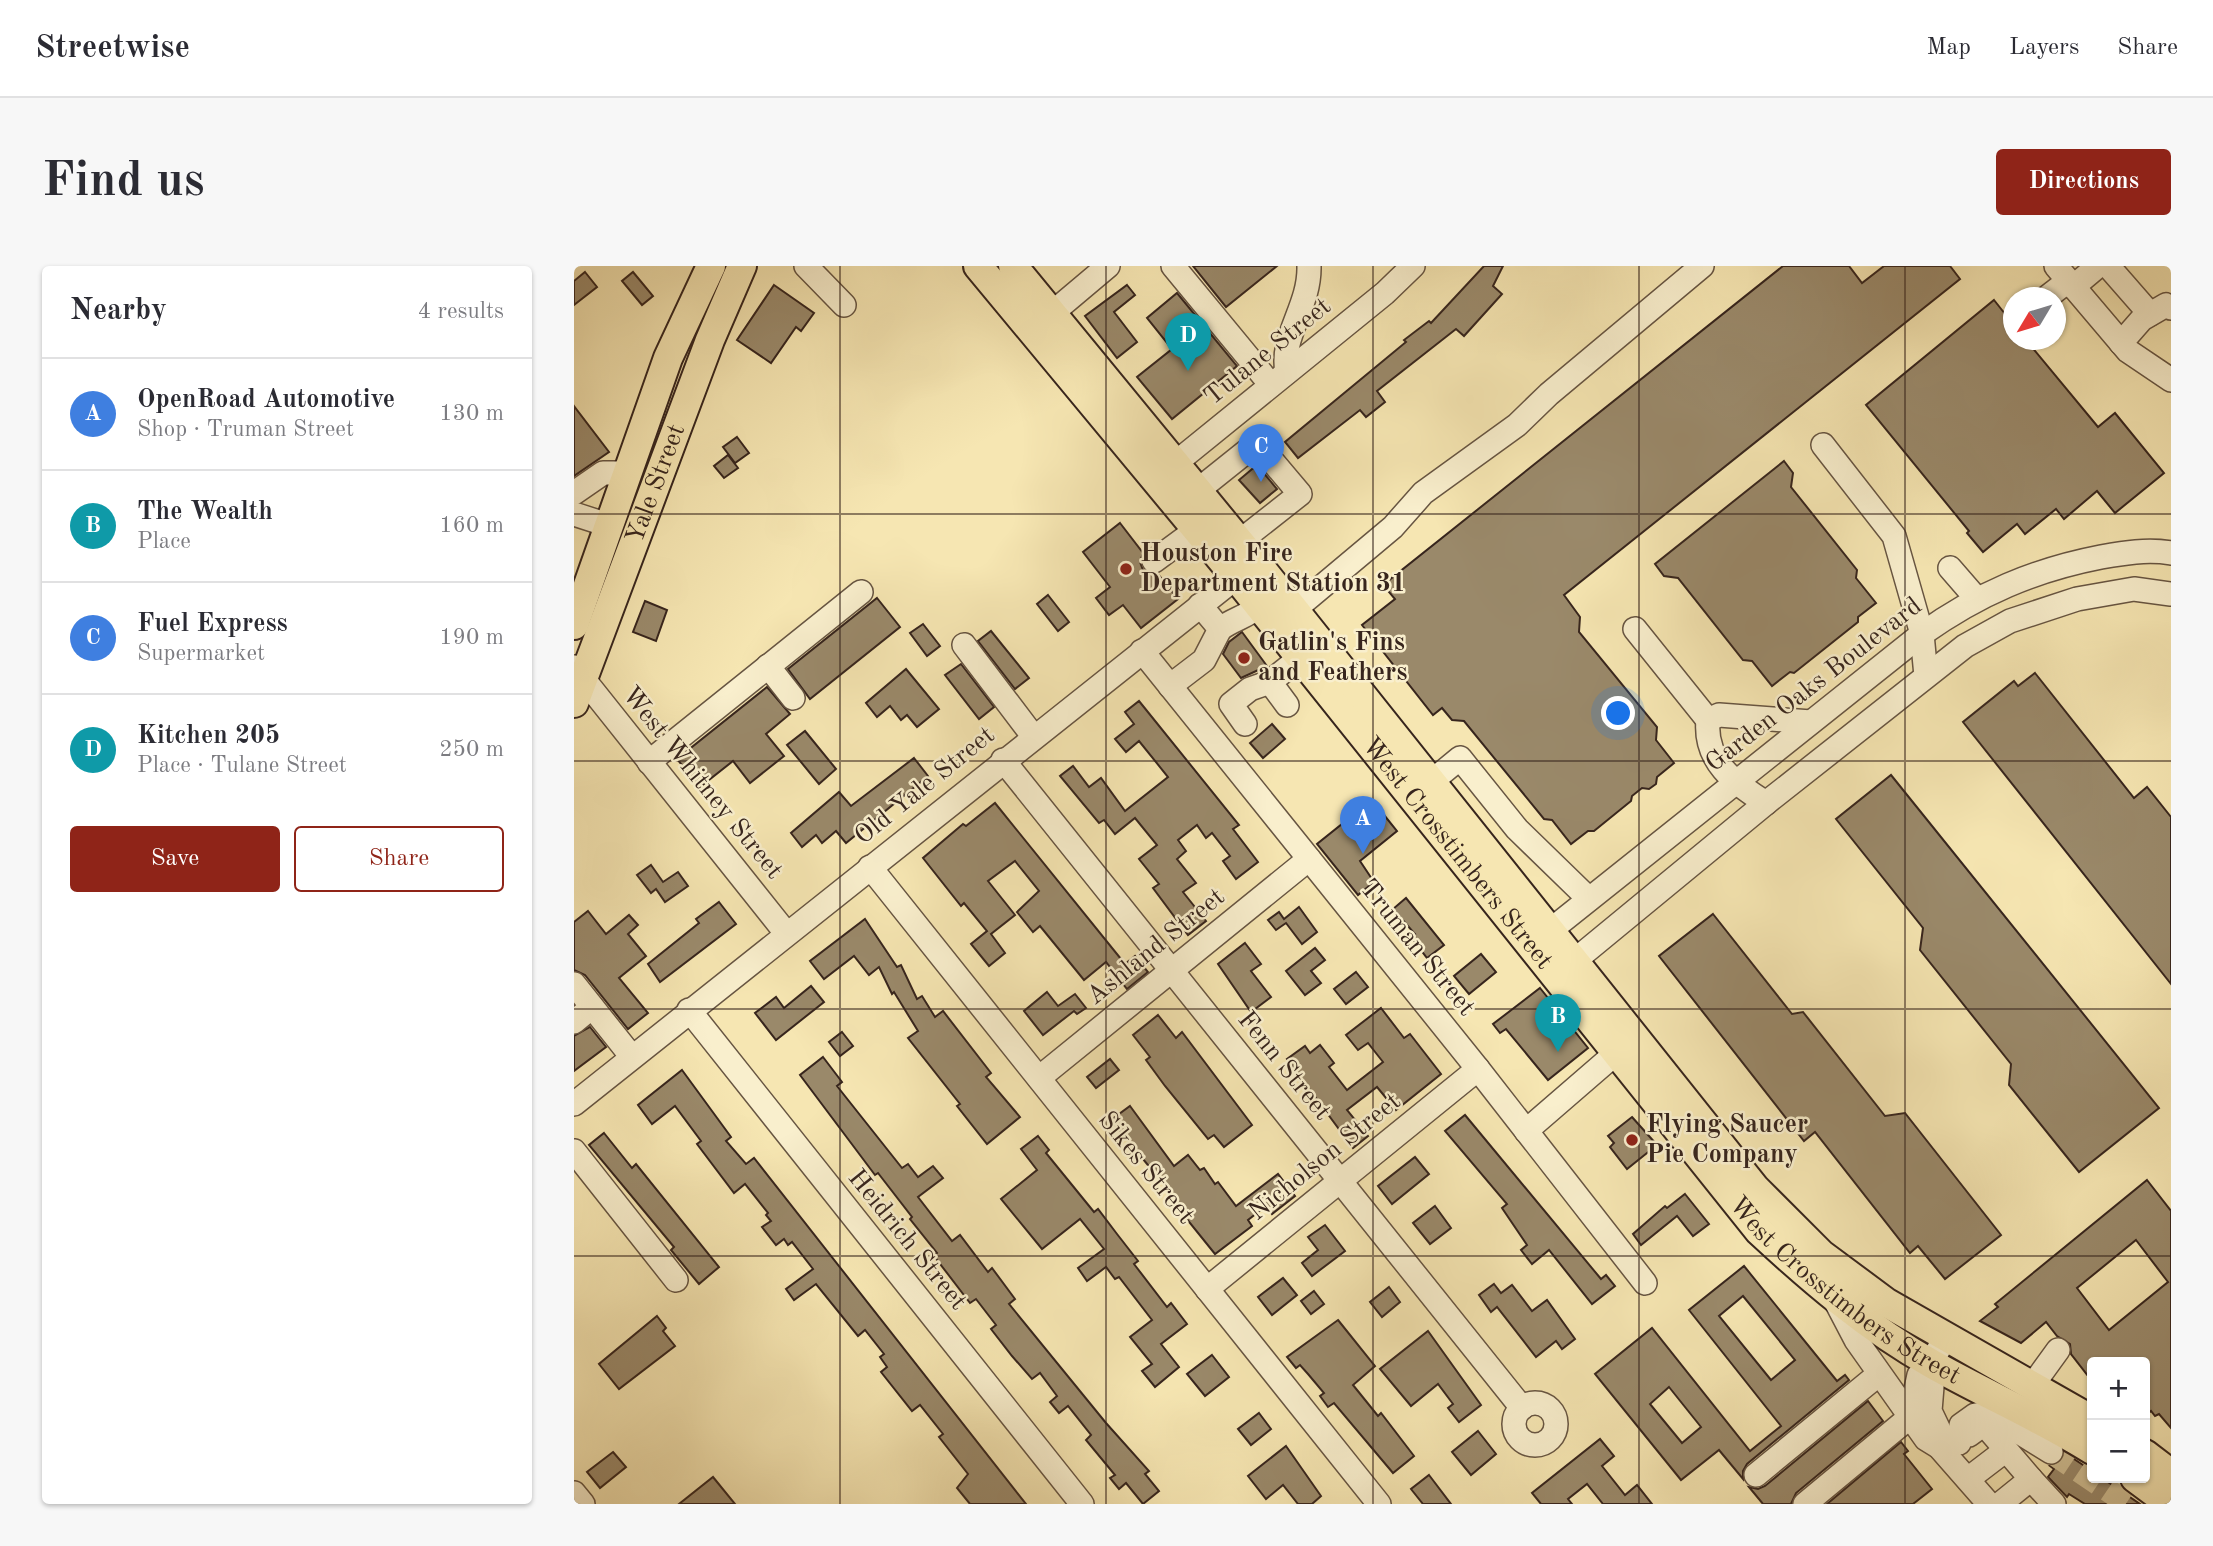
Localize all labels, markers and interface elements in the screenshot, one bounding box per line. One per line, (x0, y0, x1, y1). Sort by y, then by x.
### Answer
text: Streetwise (35, 32, 190, 65)
text: Map (1927, 36, 1971, 60)
text: Layers (2009, 36, 2079, 60)
text: Share (2117, 36, 2178, 60)
button: Directions (1996, 149, 2171, 215)
text: Find us (42, 158, 205, 207)
north arrow (2003, 287, 2066, 350)
street label: Tulane Street (1200, 293, 1336, 411)
text: Nearby (70, 296, 167, 326)
text: 4 results (418, 300, 504, 323)
pin: D (1165, 313, 1211, 371)
text: OpenRoad Automotive (137, 387, 395, 413)
text: A (84, 402, 102, 425)
text: 130 m (439, 402, 504, 425)
text: Shop · Truman Street (137, 418, 354, 441)
street label: Yale Street (622, 421, 690, 547)
pin: C (1238, 424, 1284, 482)
text: The Wealth (137, 499, 273, 525)
text: B (85, 514, 101, 537)
text: 160 m (439, 514, 504, 537)
text: Place (137, 530, 191, 553)
place label: Houston Fire Department Station 31 (1140, 541, 1406, 597)
marker: Houston Fire Department Station 31 (1118, 561, 1134, 577)
street label: Garden Oaks Boulevard (1701, 593, 1927, 777)
text: Fuel Express (137, 611, 288, 637)
text: C (85, 626, 101, 649)
text: 190 m (439, 626, 504, 649)
place label: Gatlin's Fins and Feathers (1258, 630, 1407, 686)
text: Supermarket (137, 642, 265, 665)
marker: Gatlin's Fins and Feathers (1236, 650, 1252, 666)
street label: West Whitney Street (617, 682, 787, 884)
your location (1601, 696, 1635, 730)
street label: Old Yale Street (850, 722, 1000, 850)
text: Kitchen 205 (137, 723, 280, 749)
street label: West Crosstimbers Street (1357, 733, 1557, 974)
text: D (84, 738, 102, 761)
text: 250 m (439, 738, 504, 761)
text: Place · Tulane Street (137, 754, 347, 777)
pin: A (1340, 796, 1386, 854)
button: Save (70, 826, 280, 892)
button: Share (294, 826, 504, 892)
street label: Truman Street (1354, 875, 1480, 1021)
street label: Ashland Street (1082, 884, 1230, 1010)
pin: B (1535, 994, 1581, 1052)
street label: Fenn Street (1232, 1007, 1336, 1125)
street label: Nicholson Street (1244, 1088, 1406, 1226)
street label: Sikes Street (1093, 1107, 1199, 1229)
place label: Flying Saucer Pie Company (1646, 1112, 1808, 1168)
marker: Flying Saucer Pie Company (1624, 1132, 1640, 1148)
street label: Heidrich Street (843, 1165, 971, 1315)
street label: West Crosstimbers Street (1724, 1192, 1965, 1390)
map controls (2087, 1357, 2150, 1483)
button: + (2087, 1357, 2150, 1420)
button: − (2087, 1420, 2150, 1483)

